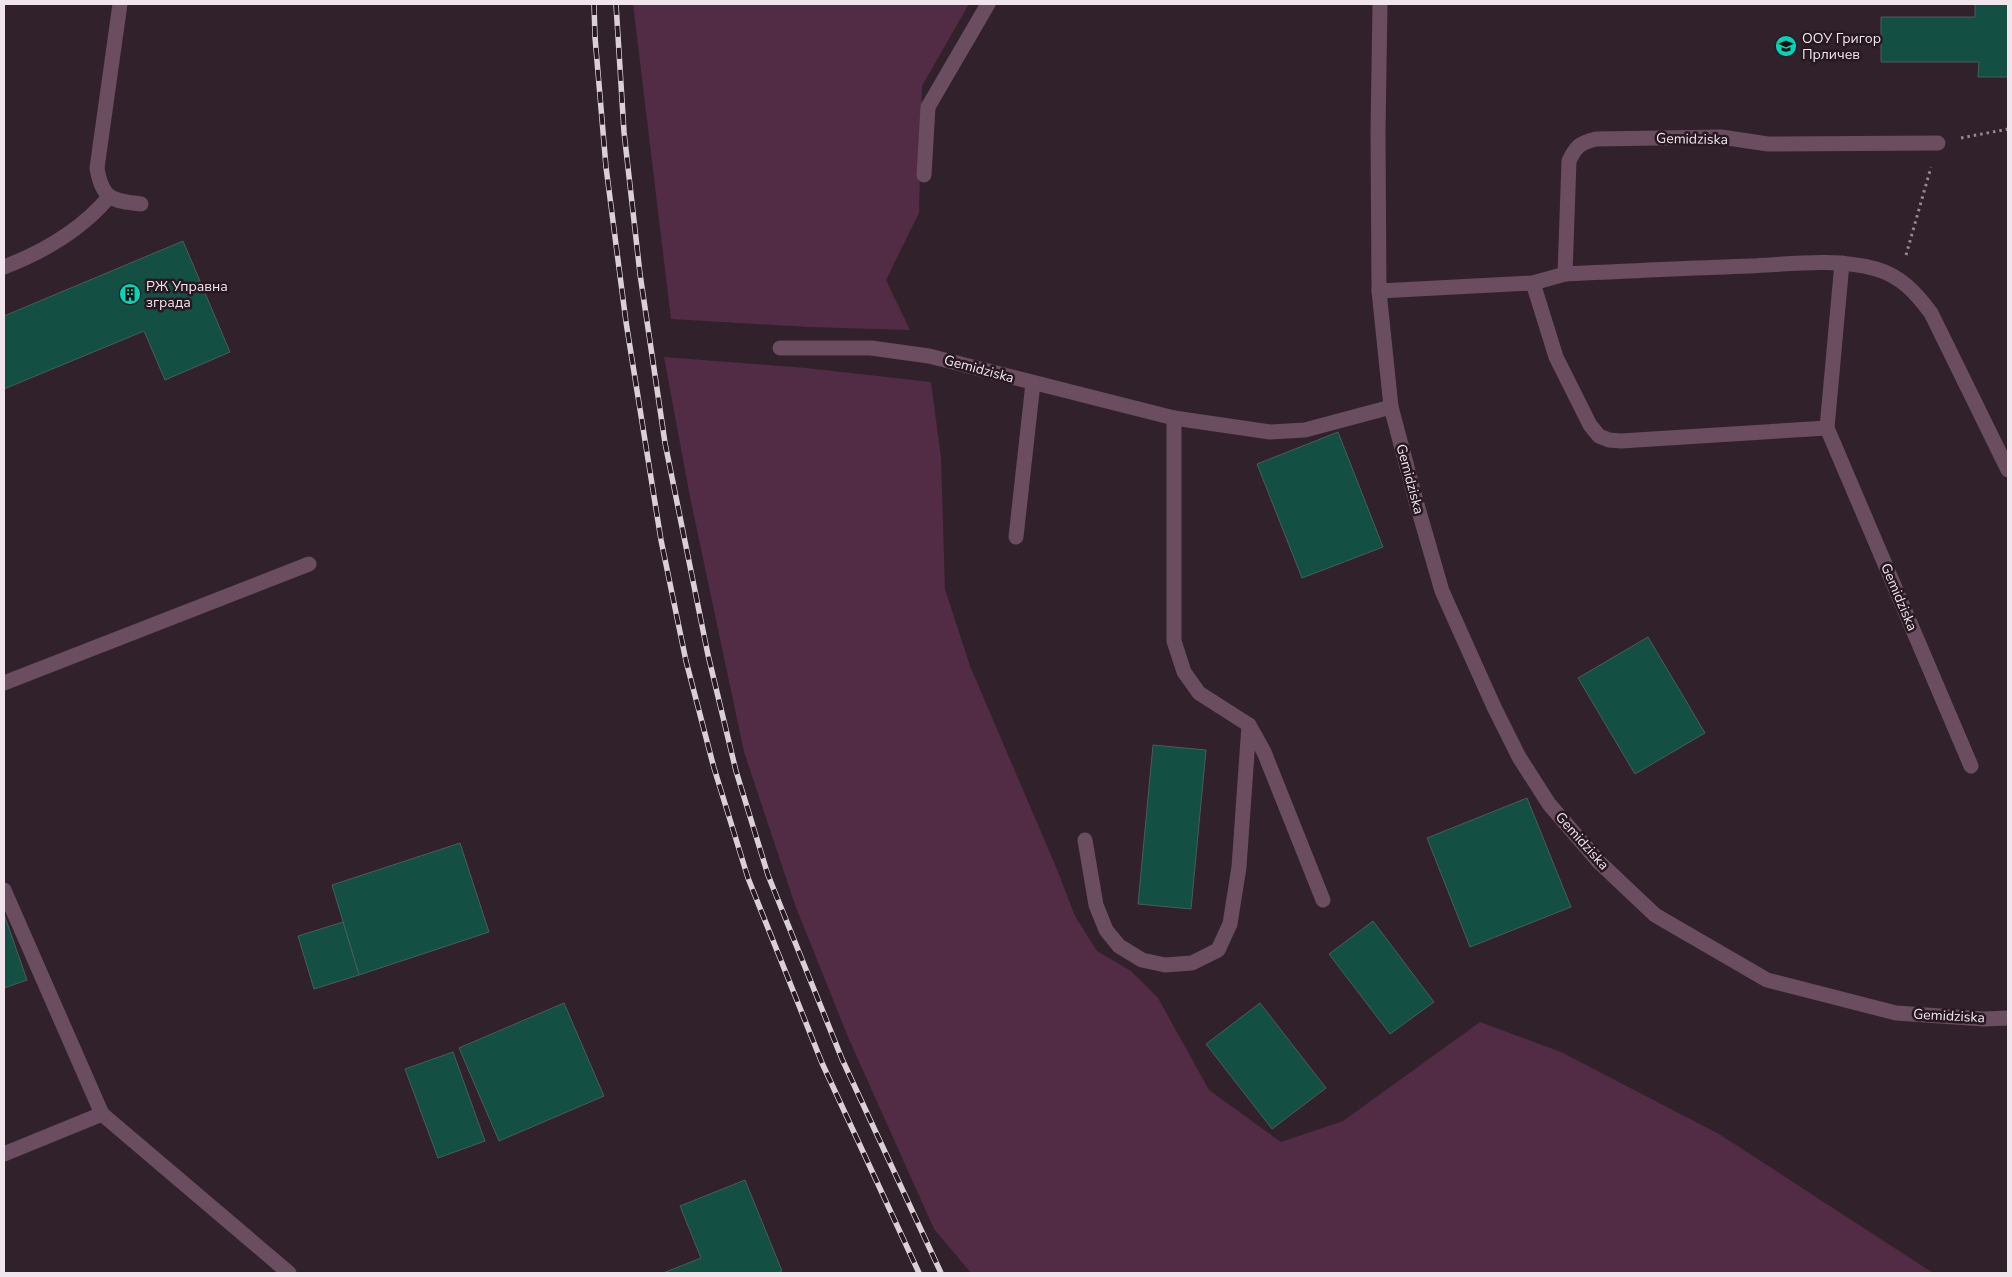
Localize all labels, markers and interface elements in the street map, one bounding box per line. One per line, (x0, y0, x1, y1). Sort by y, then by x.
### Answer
place label: ООУ Григор Прличев (1802, 29, 1881, 64)
school or university icon: ООУ Григор Прличев (1774, 34, 1798, 58)
street label: Gemidziska (1656, 129, 1728, 149)
place label: РЖ Управна зграда (146, 277, 228, 312)
building icon: РЖ Управна зграда (118, 282, 142, 306)
street label: Gemidziska (942, 351, 1016, 387)
street label: Gemidziska (1392, 442, 1428, 516)
street label: Gemidziska (1876, 560, 1922, 634)
street label: Gemidziska (1551, 808, 1613, 874)
street label: Gemidziska (1913, 1005, 1985, 1027)

